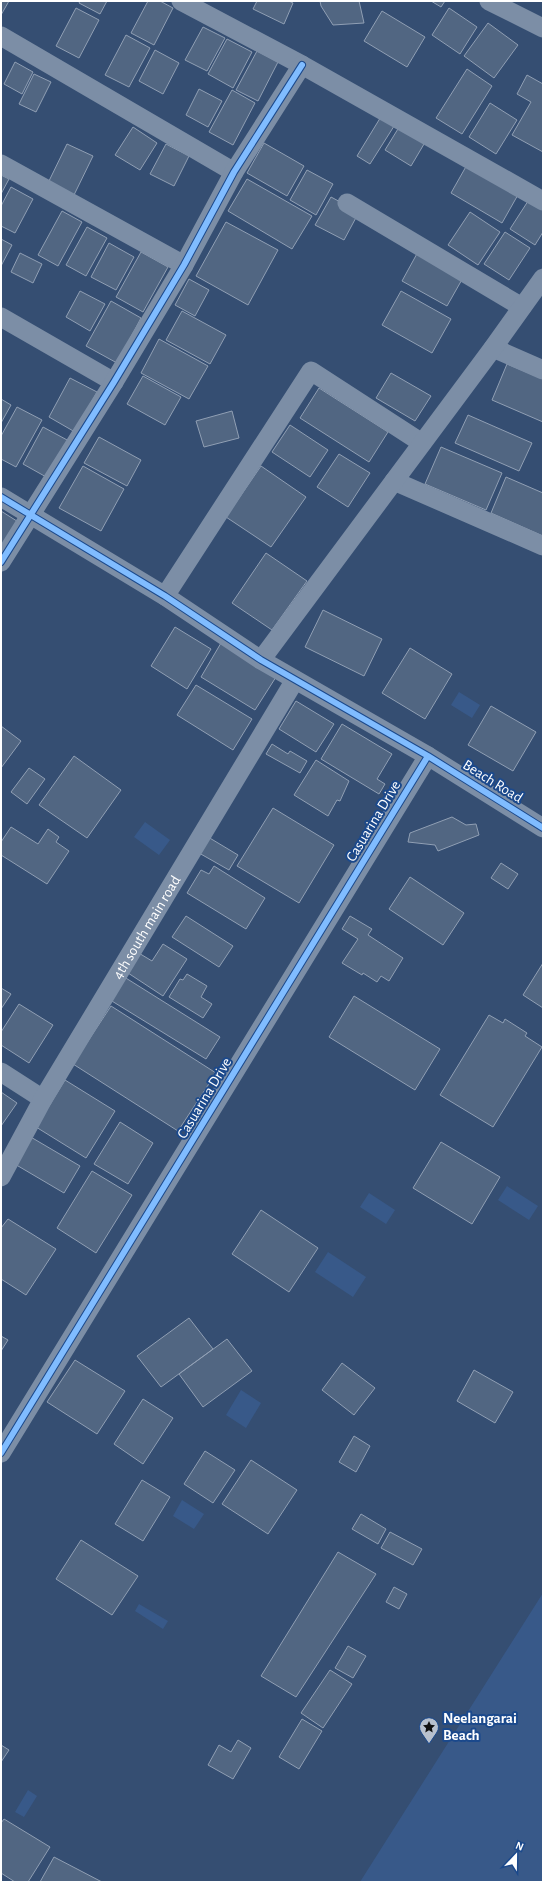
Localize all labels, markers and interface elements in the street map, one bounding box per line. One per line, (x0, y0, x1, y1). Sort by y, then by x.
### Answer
street label: Beach Road (460, 757, 526, 806)
street label: Casuarina Drive (343, 778, 403, 864)
street label: 4th south main road (110, 873, 184, 982)
street label: Casuarina Drive (174, 1055, 234, 1141)
place label: Neelangarai Beach (443, 1711, 517, 1743)
place icon: Neelangarai Beach (418, 1716, 440, 1744)
north arrow (496, 1835, 536, 1875)
text: N (514, 1840, 525, 1853)

